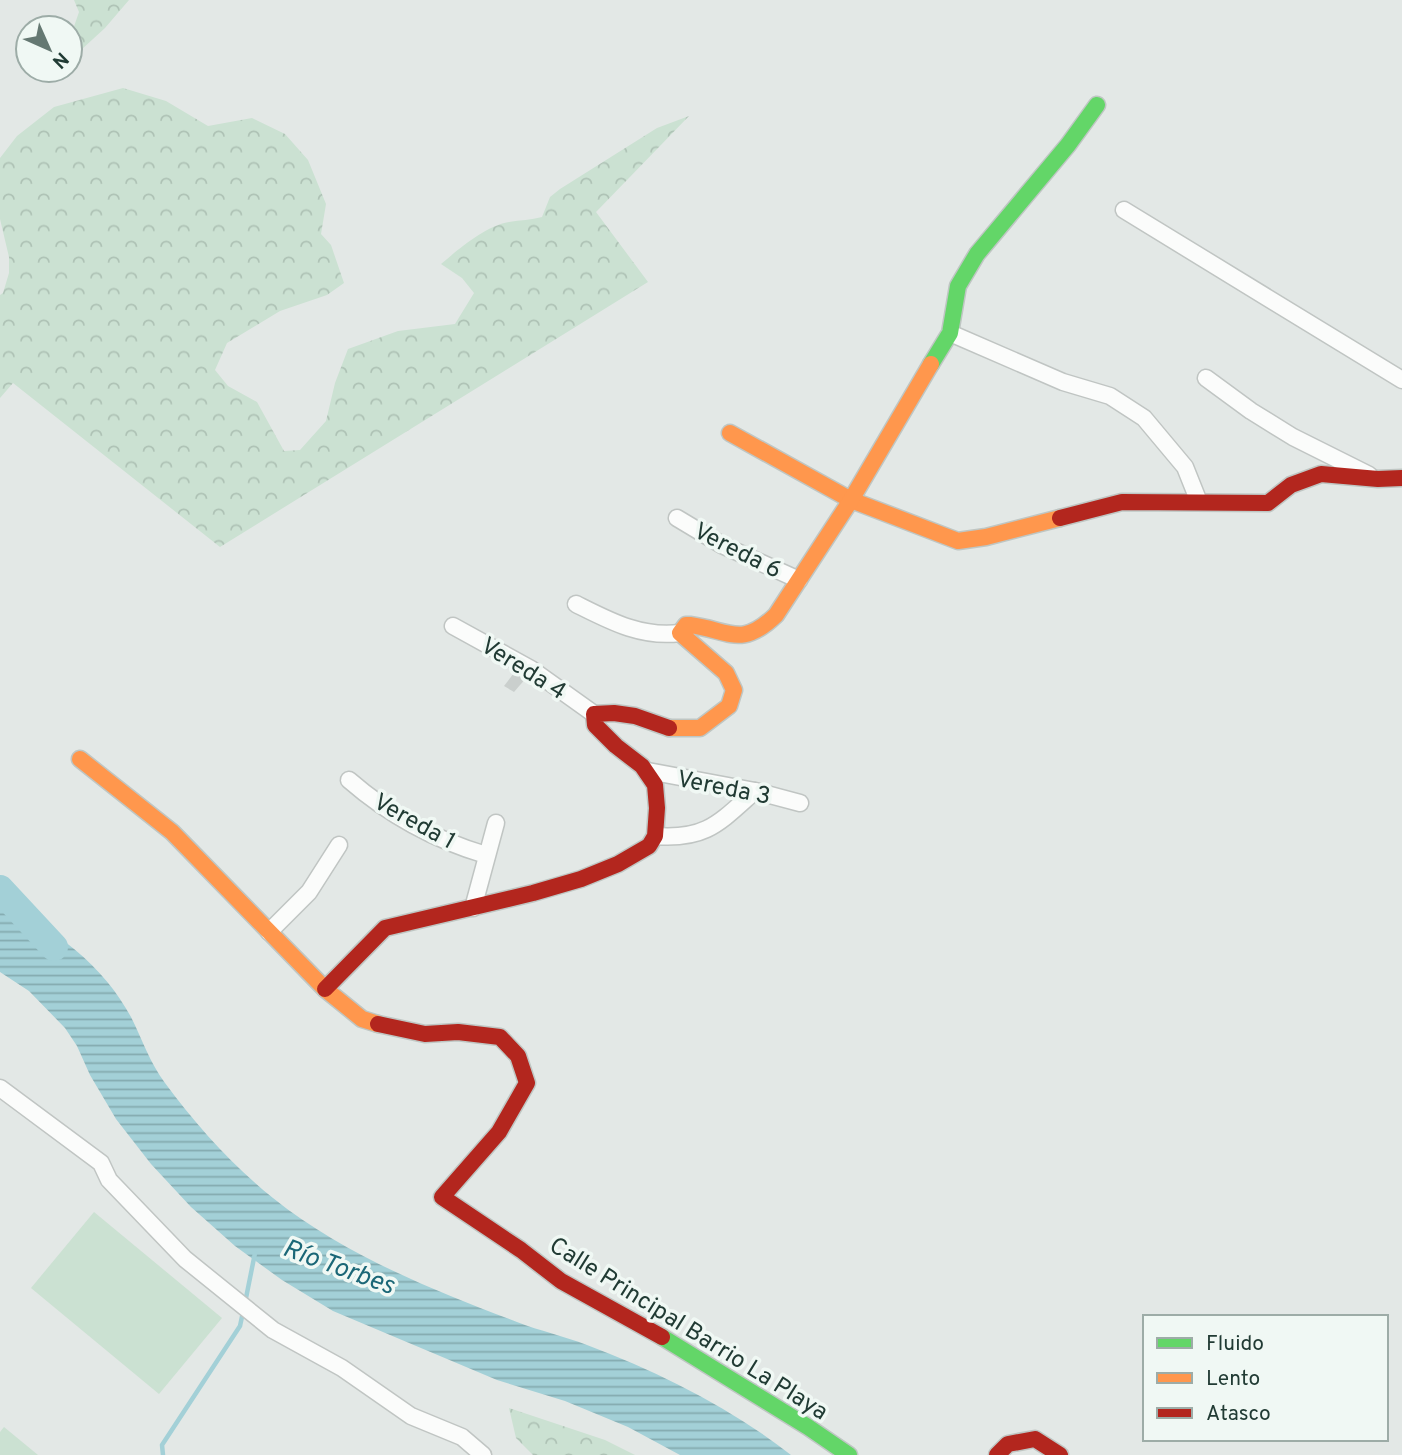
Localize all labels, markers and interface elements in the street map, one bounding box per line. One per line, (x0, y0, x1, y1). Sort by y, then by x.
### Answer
north arrow (14, 14, 84, 84)
text: N (46, 46, 73, 73)
street label: Vereda 6 (688, 517, 786, 587)
street label: Vereda 4 (475, 632, 571, 708)
street label: Vereda 3 (674, 765, 773, 813)
street label: Vereda 1 (368, 788, 460, 858)
street label: Calle Principal Barrio La Playa (543, 1231, 833, 1428)
water label: Río Torbes (278, 1233, 400, 1304)
legend (1143, 1315, 1388, 1441)
text: Fluido (1206, 1331, 1264, 1358)
text: Lento (1206, 1366, 1260, 1393)
text: Atasco (1206, 1401, 1271, 1428)

